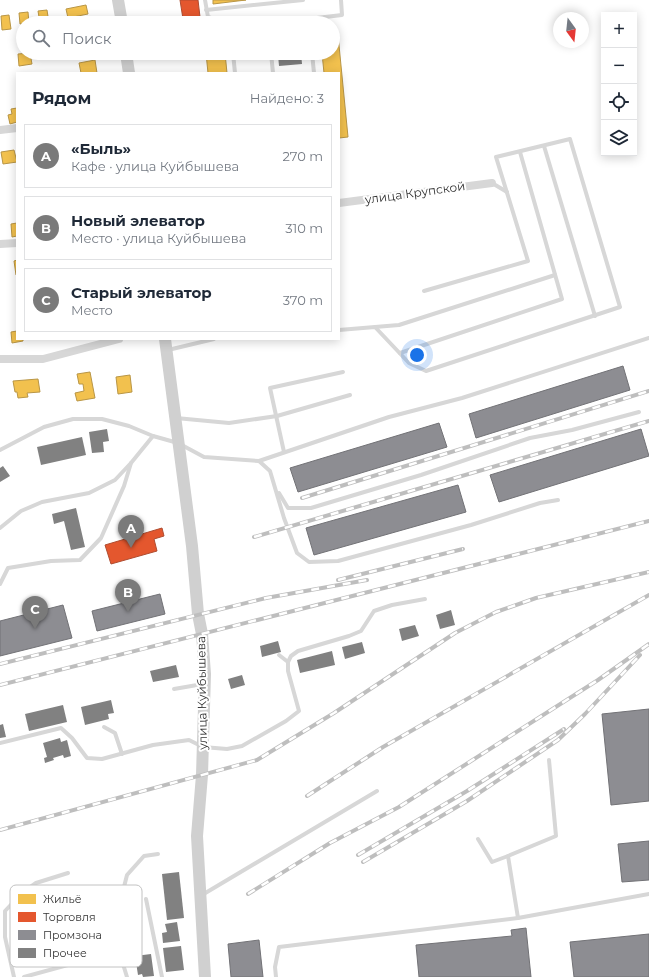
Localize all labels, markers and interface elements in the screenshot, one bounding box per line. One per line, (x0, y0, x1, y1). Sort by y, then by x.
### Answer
north arrow (553, 12, 589, 48)
map controls (601, 12, 637, 156)
button: + (601, 12, 637, 48)
search box (16, 16, 340, 60)
icon: search (30, 27, 52, 49)
text: Поиск (62, 29, 111, 48)
button: − (601, 48, 637, 84)
button: locate (601, 84, 637, 120)
text: Рядом (32, 88, 91, 108)
text: Найдено: 3 (250, 90, 324, 106)
button: layers (601, 120, 637, 156)
text: «Быль» (71, 139, 131, 158)
text: A (41, 148, 51, 164)
text: 270 m (282, 148, 323, 164)
text: Кафе · улица Куйбышева (71, 158, 239, 174)
street label: улица Крупской (363, 178, 466, 207)
text: Новый элеватор (71, 211, 205, 230)
text: B (41, 220, 51, 236)
text: 310 m (285, 220, 323, 236)
text: Место · улица Куйбышева (71, 230, 246, 246)
text: Старый элеватор (71, 283, 212, 302)
text: C (41, 292, 51, 308)
text: 370 m (283, 292, 323, 308)
text: Место (71, 302, 113, 318)
your location (407, 345, 427, 365)
pin: A (118, 515, 144, 548)
pin: B (115, 579, 141, 612)
pin: C (22, 596, 48, 629)
street label: улица Куйбышева (193, 636, 210, 751)
legend (10, 885, 142, 967)
text: Жильё (43, 892, 82, 906)
text: Торговля (43, 910, 96, 924)
text: Промзона (43, 928, 102, 942)
text: Прочее (43, 946, 87, 960)

